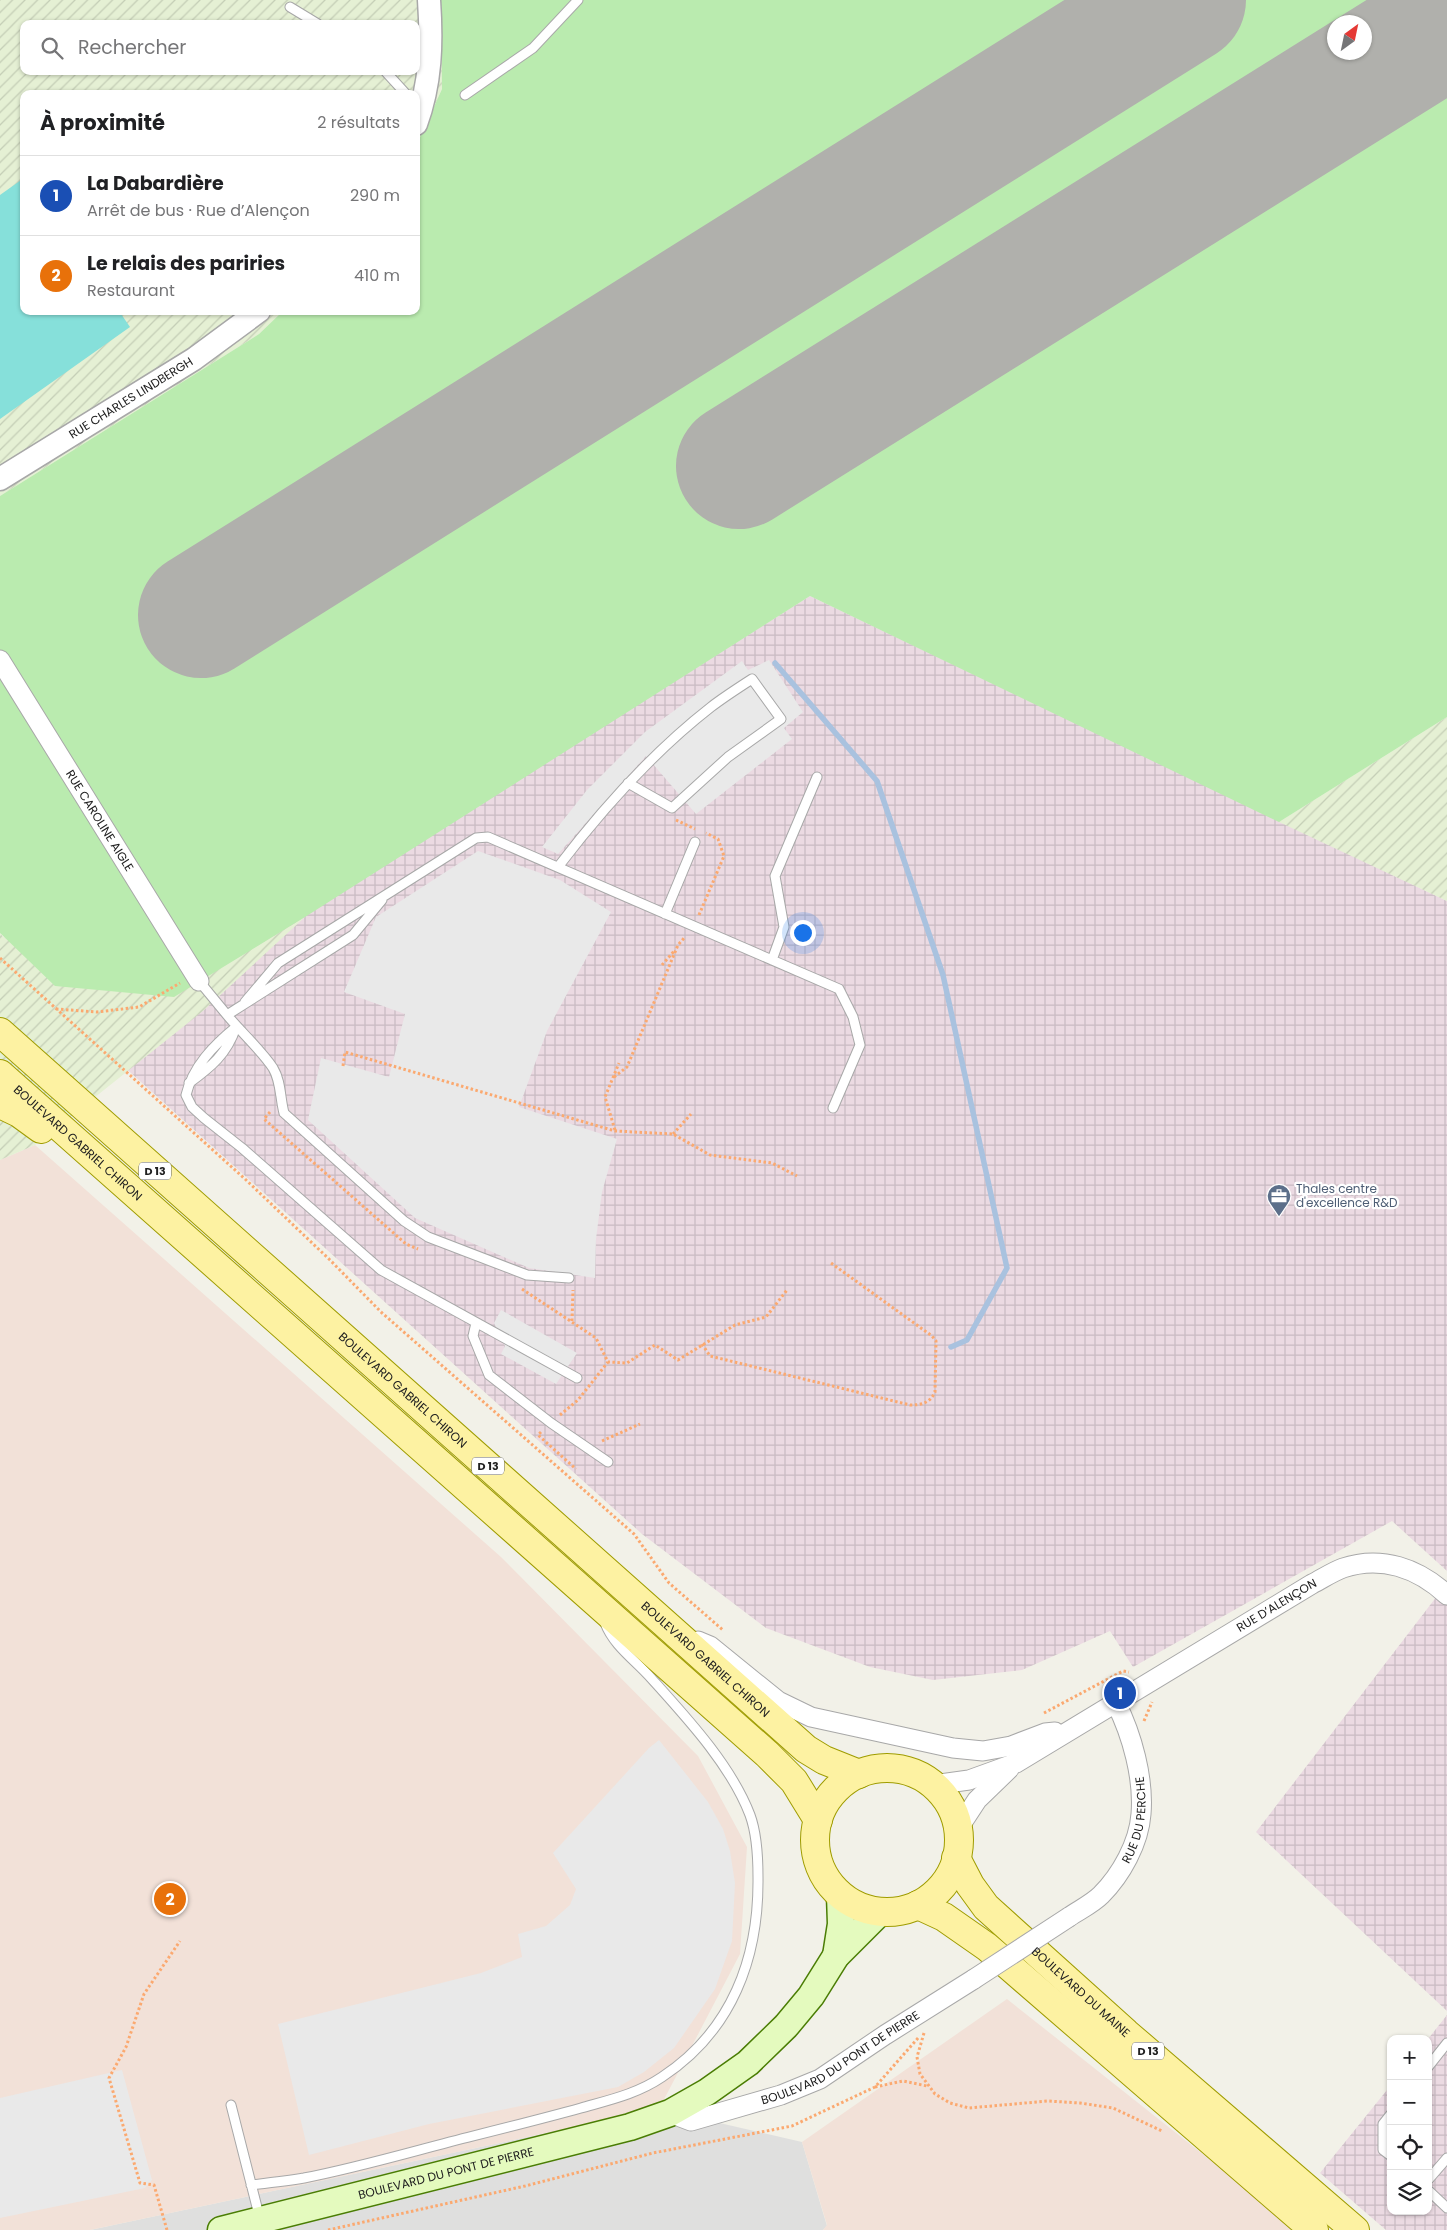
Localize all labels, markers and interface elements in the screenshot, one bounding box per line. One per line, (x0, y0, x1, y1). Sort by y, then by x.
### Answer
north arrow (1327, 15, 1372, 60)
search box (20, 20, 420, 75)
icon: search (38, 34, 66, 62)
text: Rechercher (78, 34, 186, 61)
text: À proximité (40, 108, 165, 137)
text: 2 résultats (317, 111, 400, 134)
text: La Dabardière (87, 170, 224, 197)
text: 1 (53, 184, 59, 207)
text: 290 m (350, 184, 400, 207)
text: Arrêt de bus · Rue d’Alençon (87, 199, 310, 222)
text: Le relais des pariries (87, 250, 285, 277)
text: 2 (51, 264, 61, 287)
text: 410 m (354, 264, 400, 287)
text: Restaurant (87, 279, 175, 302)
street label: RUE CHARLES LINDBERGH (65, 353, 196, 442)
street label: RUE CAROLINE AIGLE (62, 766, 138, 874)
your location (790, 920, 816, 946)
street label: BOULEVARD GABRIEL CHIRON (10, 1081, 146, 1204)
road number: D 13 (139, 1162, 171, 1180)
place label: Thales centre d'excellence R&D (1296, 1180, 1398, 1211)
office icon: Thales centre d'excellence R&D (1266, 1183, 1292, 1217)
street label: BOULEVARD GABRIEL CHIRON (335, 1328, 471, 1452)
road number: D 13 (472, 1458, 504, 1474)
street label: RUE D’ALENÇON (1233, 1574, 1319, 1636)
street label: BOULEVARD GABRIEL CHIRON (638, 1597, 774, 1721)
pin: 1 (1104, 1674, 1136, 1712)
street label: RUE DU PERCHE (1117, 1776, 1150, 1866)
pin: 2 (154, 1880, 186, 1918)
street label: BOULEVARD DU MAINE (1028, 1943, 1134, 2041)
street label: BOULEVARD DU PONT DE PIERRE (759, 2006, 923, 2108)
map controls (1387, 2035, 1432, 2215)
button: + (1387, 2035, 1432, 2080)
road number: D 13 (1132, 2042, 1164, 2060)
button: − (1387, 2080, 1432, 2125)
button: locate (1387, 2125, 1432, 2170)
street label: BOULEVARD DU PONT DE PIERRE (356, 2143, 535, 2203)
button: layers (1387, 2170, 1432, 2215)

